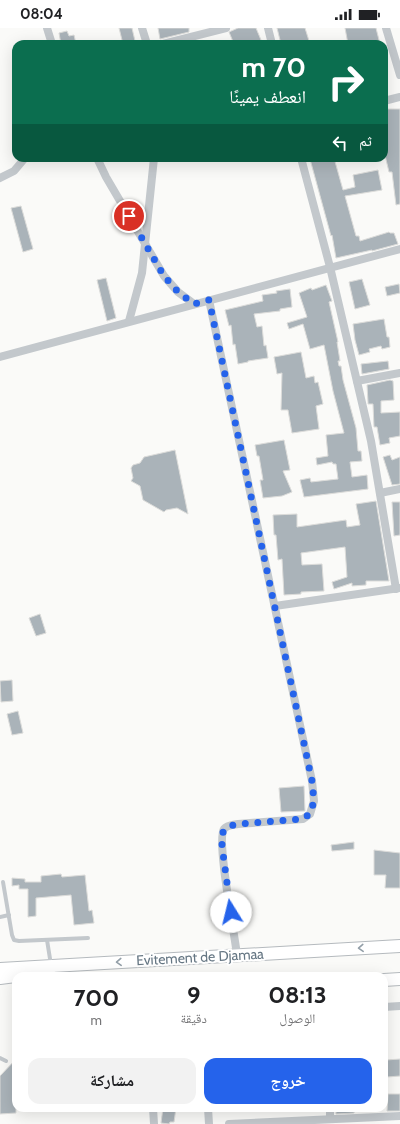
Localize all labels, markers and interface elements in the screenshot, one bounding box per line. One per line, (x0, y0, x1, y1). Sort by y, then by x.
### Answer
text: 08:04 (20, 5, 63, 23)
text: 70 m (242, 50, 306, 84)
icon: right (320, 56, 372, 108)
text: انعطف يمينًا (229, 86, 306, 108)
icon: left (329, 132, 351, 154)
text: ثم (359, 132, 372, 150)
pin (112, 199, 146, 233)
icon: arrive (118, 205, 140, 227)
position arrow (210, 891, 252, 933)
one-way arrow (358, 944, 364, 952)
street label: Evitement de Djamaa (136, 945, 265, 969)
one-way arrow (116, 957, 122, 966)
text: 9 (187, 980, 200, 1009)
text: 08:13 (268, 980, 327, 1009)
text: 700 (73, 983, 119, 1012)
text: دقيقة (180, 1010, 207, 1026)
text: الوصول (279, 1010, 315, 1026)
text: m (91, 1012, 102, 1028)
button: مشاركة (28, 1058, 196, 1104)
button: خروج (204, 1058, 372, 1104)

